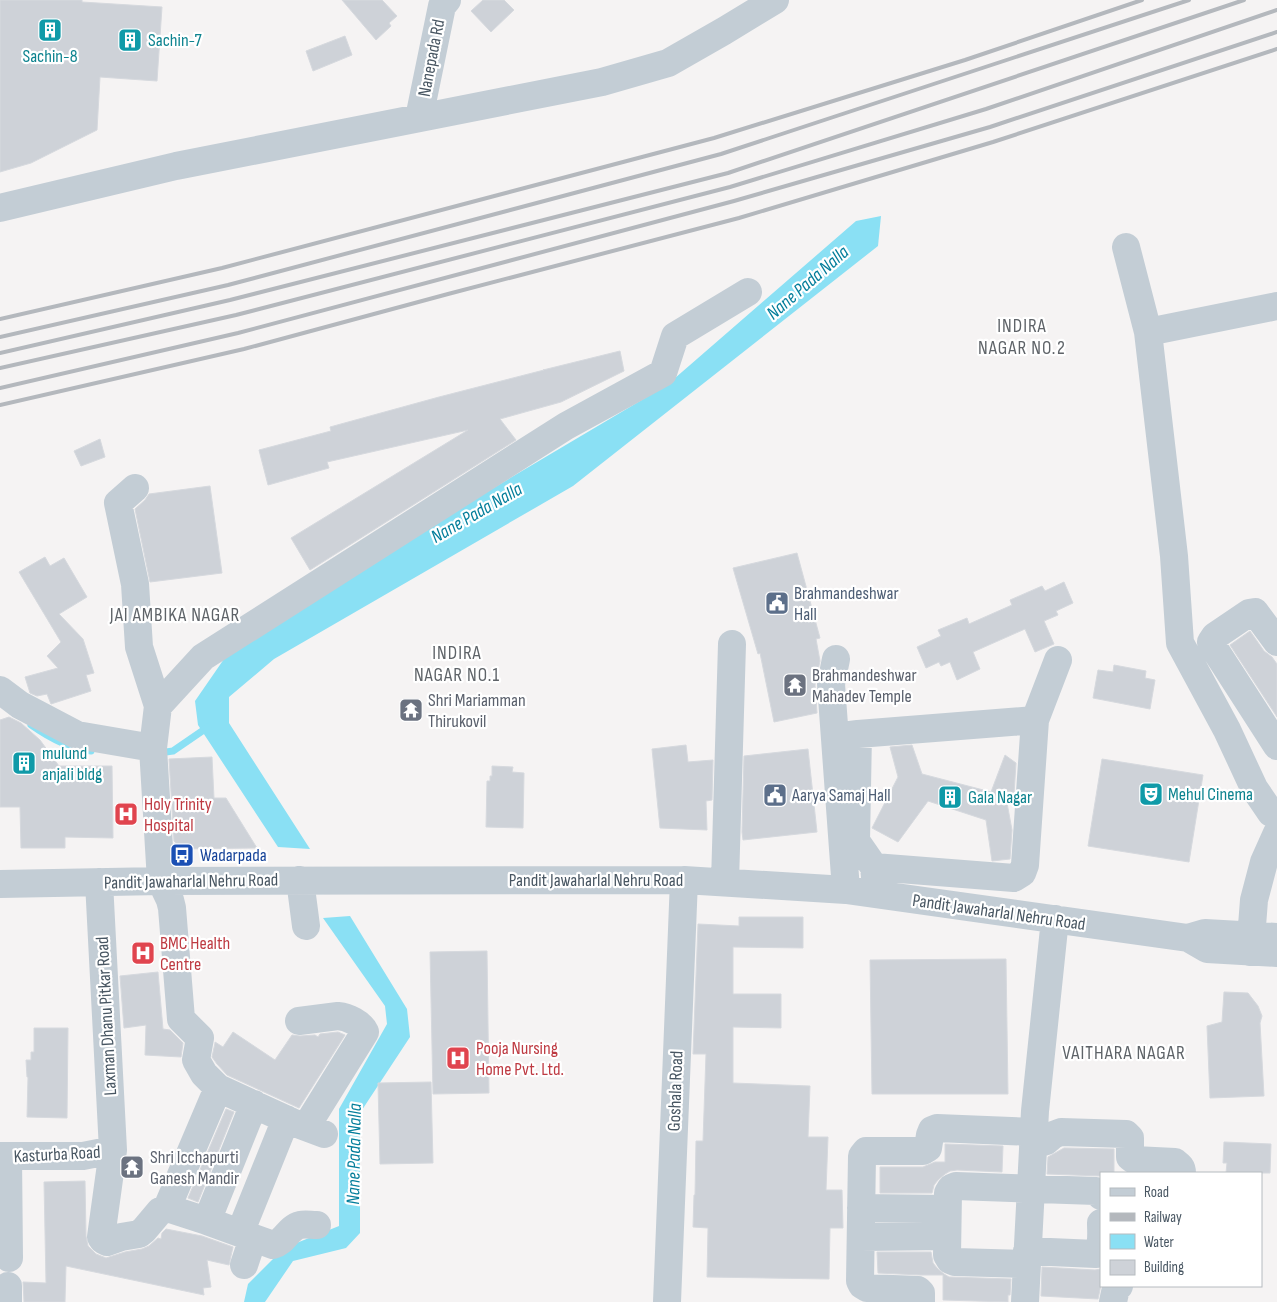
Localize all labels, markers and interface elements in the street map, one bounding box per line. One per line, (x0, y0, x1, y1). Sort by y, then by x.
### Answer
building icon: Sachin-8 (37, 17, 63, 43)
street label: Nanepada Rd (414, 18, 449, 99)
building icon: Sachin-7 (117, 27, 143, 53)
place label: Sachin-7 (148, 30, 202, 51)
place label: Sachin-8 (22, 46, 78, 67)
water label: Nane Pada Nalla (762, 241, 854, 325)
district label: INDIRA NAGAR NO.2 (978, 315, 1066, 360)
water label: Nane Pada Nalla (427, 478, 527, 549)
place label: Brahmandeshwar Hall (794, 583, 899, 625)
public building icon: Brahmandeshwar Hall (764, 590, 790, 616)
district label: JAI AMBIKA NAGAR (109, 604, 240, 627)
district label: INDIRA NAGAR NO.1 (414, 642, 500, 687)
place label: Brahmandeshwar Mahadev Temple (812, 665, 917, 707)
temple icon: Brahmandeshwar Mahadev Temple (782, 672, 808, 698)
place label: Shri Mariamman Thirukovil (428, 690, 526, 732)
temple icon: Shri Mariamman Thirukovil (398, 697, 424, 723)
place label: mulund anjali bldg (42, 743, 102, 785)
building icon: mulund anjali bldg (11, 750, 37, 776)
theatre icon: Mehul Cinema (1138, 781, 1164, 807)
public building icon: Aarya Samaj Hall (762, 782, 788, 808)
building icon: Gala Nagar (937, 784, 963, 810)
place label: Mehul Cinema (1168, 784, 1253, 805)
place label: Aarya Samaj Hall (791, 785, 891, 806)
place label: Gala Nagar (968, 787, 1032, 808)
place label: Holy Trinity Hospital (144, 794, 212, 836)
hospital icon: Holy Trinity Hospital (113, 801, 139, 827)
bus stop icon: Wadarpada (169, 842, 195, 868)
place label: Wadarpada (200, 845, 267, 866)
street label: Pandit Jawaharlal Nehru Road (104, 869, 278, 894)
street label: Pandit Jawaharlal Nehru Road (509, 870, 683, 891)
street label: Pandit Jawaharlal Nehru Road (911, 890, 1087, 935)
place label: BMC Health Centre (160, 933, 230, 975)
street label: Laxman Dhanu Pitkar Road (92, 936, 121, 1096)
hospital icon: BMC Health Centre (130, 940, 156, 966)
place label: Pooja Nursing Home Pvt. Ltd. (476, 1038, 564, 1080)
district label: VAITHARA NAGAR (1062, 1042, 1186, 1065)
hospital icon: Pooja Nursing Home Pvt. Ltd. (445, 1045, 471, 1071)
street label: Goshala Road (664, 1050, 687, 1132)
water label: Nane Pada Nalla (342, 1103, 367, 1205)
street label: Kasturba Road (13, 1142, 101, 1167)
place label: Shri Icchapurti Ganesh Mandir (150, 1147, 239, 1189)
temple icon: Shri Icchapurti Ganesh Mandir (119, 1154, 145, 1180)
legend (1100, 1172, 1262, 1287)
text: Road (1144, 1183, 1169, 1202)
text: Railway (1144, 1208, 1182, 1227)
text: Water (1144, 1233, 1175, 1252)
text: Building (1144, 1258, 1184, 1277)

